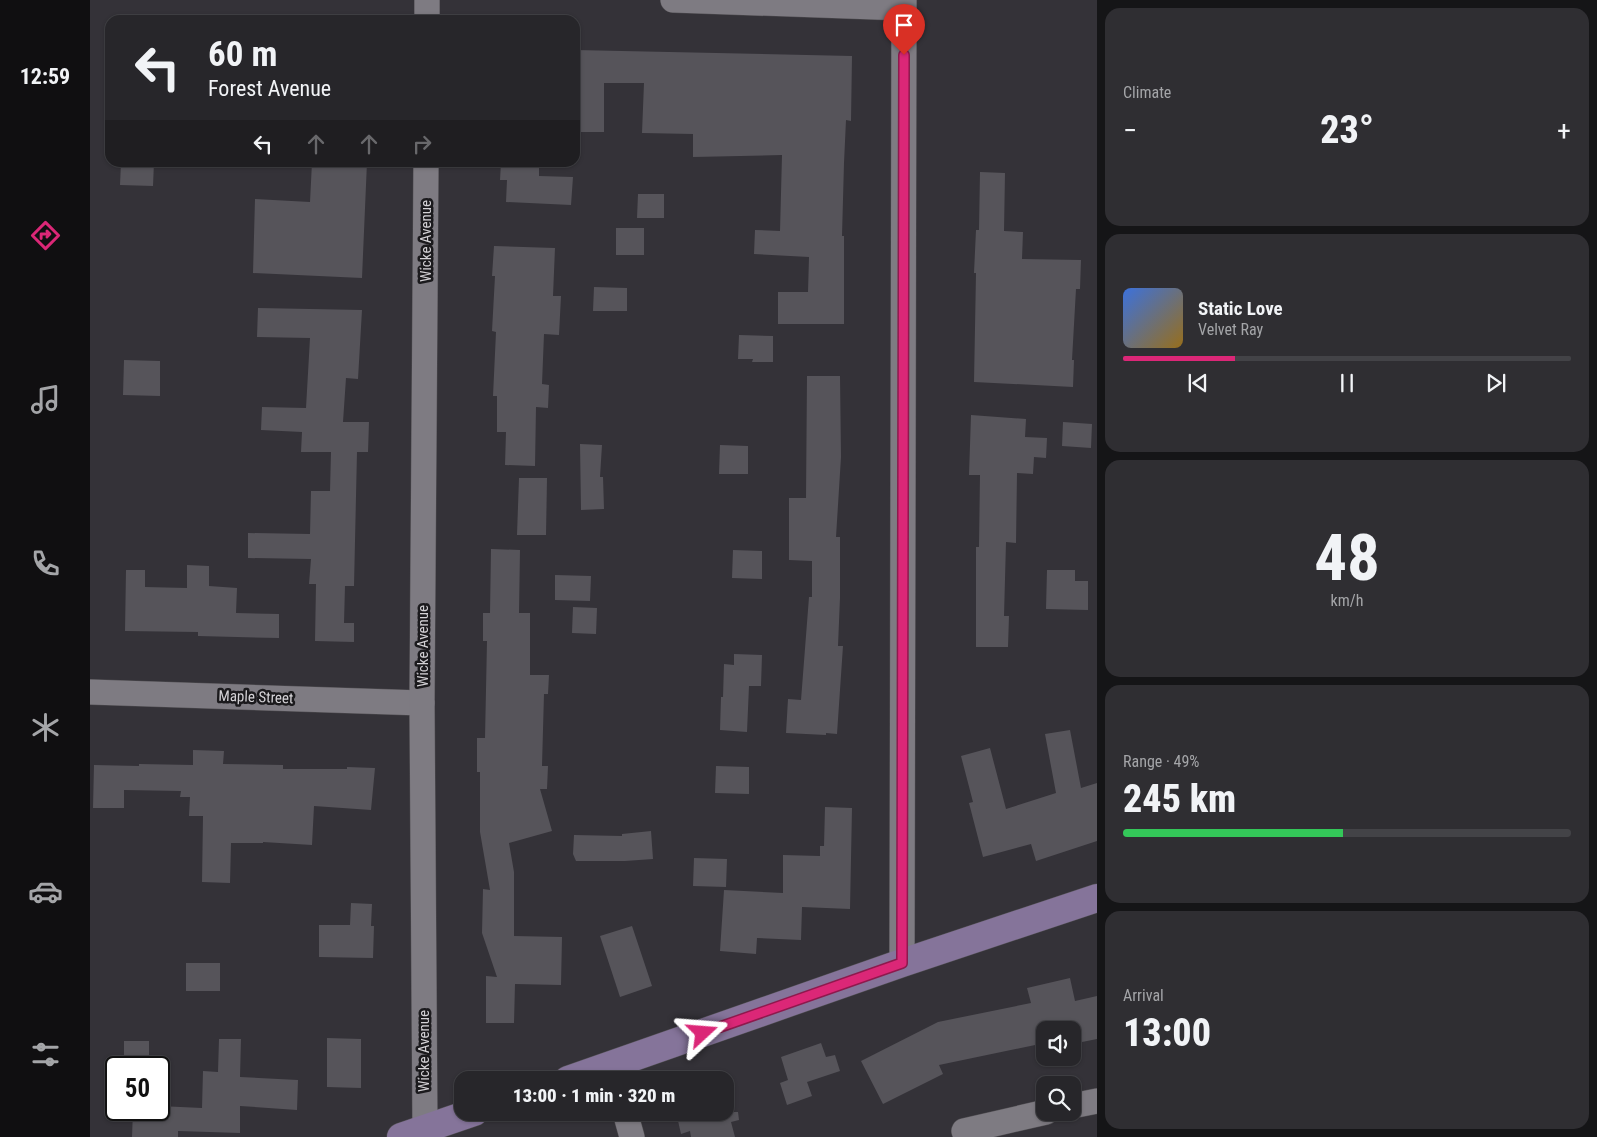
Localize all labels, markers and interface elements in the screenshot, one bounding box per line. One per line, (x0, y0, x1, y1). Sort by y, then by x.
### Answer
pin (883, 4, 925, 55)
icon: arrive (890, 11, 918, 39)
text: 60 m (208, 34, 277, 75)
icon: left (125, 35, 190, 100)
text: 12:59 (20, 64, 70, 89)
text: Forest Avenue (208, 76, 331, 101)
text: Climate (1123, 83, 1171, 102)
text: 23° (1320, 108, 1374, 152)
text: − (1123, 114, 1137, 147)
text: + (1557, 114, 1571, 147)
icon: left (249, 130, 277, 158)
icon: ahead (302, 130, 330, 158)
icon: ahead (355, 130, 383, 158)
icon: right (408, 130, 436, 158)
street label: Wicke Avenue (417, 200, 435, 282)
icon: directions (28, 218, 63, 253)
text: Static Love (1198, 297, 1283, 320)
text: Velvet Ray (1198, 320, 1263, 339)
icon: previous (1184, 369, 1212, 397)
icon: pause (1333, 369, 1361, 397)
icon: next (1482, 369, 1510, 397)
icon: music (28, 382, 63, 417)
text: 48 (1314, 520, 1380, 596)
icon: phone (28, 546, 63, 581)
text: km/h (1331, 591, 1363, 610)
street label: Wicke Avenue (414, 605, 432, 687)
street label: Maple Street (218, 687, 294, 707)
icon: climate (28, 710, 63, 745)
text: Range · 49% (1123, 752, 1199, 771)
text: 245 km (1123, 777, 1236, 821)
icon: car (28, 874, 63, 909)
text: Arrival (1123, 986, 1164, 1005)
position arrow (676, 1006, 728, 1058)
street label: Wicke Avenue (415, 1010, 433, 1092)
text: 13:00 (1123, 1011, 1211, 1055)
map controls (1036, 1021, 1081, 1121)
button: sound (1036, 1021, 1081, 1066)
icon: filters (28, 1037, 63, 1072)
speed limit sign: 50 (105, 1056, 170, 1121)
button: search (1036, 1076, 1081, 1121)
text: 13:00 · 1 min · 320 m (513, 1084, 675, 1107)

